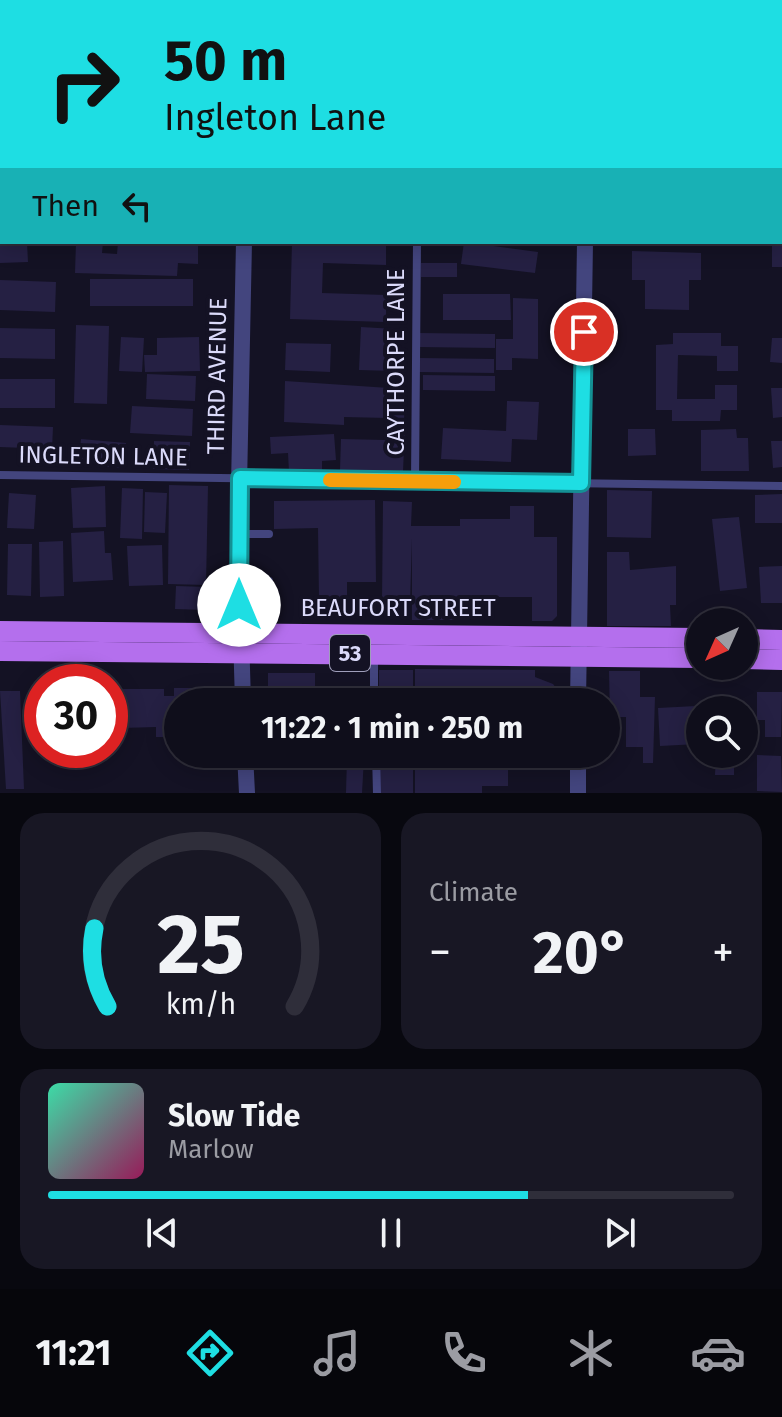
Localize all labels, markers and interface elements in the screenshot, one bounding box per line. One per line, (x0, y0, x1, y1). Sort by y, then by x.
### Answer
text: 50 m (164, 28, 287, 95)
icon: right (32, 32, 136, 136)
text: Ingleton Lane (164, 96, 386, 140)
icon: left (115, 184, 159, 228)
text: Then (32, 188, 99, 224)
street label: CAYTHORPE LANE (382, 268, 410, 456)
street label: THIRD AVENUE (202, 297, 232, 455)
pin (550, 298, 618, 366)
icon: arrive (562, 310, 606, 354)
street label: INGLETON LANE (18, 441, 188, 471)
position arrow (197, 563, 281, 647)
street label: BEAUFORT STREET (300, 594, 496, 622)
north arrow (686, 608, 758, 680)
map controls (686, 608, 758, 768)
road number: 53 (330, 635, 370, 671)
speed limit sign: 30 (24, 664, 128, 768)
button: search (686, 696, 758, 768)
text: 11:22 · 1 min · 250 m (261, 710, 523, 746)
text: Climate (429, 877, 518, 908)
text: 25 (157, 895, 244, 995)
text: 20° (533, 917, 630, 989)
text: − (429, 926, 451, 979)
text: + (712, 926, 734, 979)
text: km/h (165, 987, 236, 1022)
text: Slow Tide (168, 1098, 300, 1134)
text: Marlow (168, 1134, 254, 1165)
icon: previous (140, 1211, 184, 1255)
icon: pause (369, 1211, 413, 1255)
icon: next (598, 1211, 642, 1255)
icon: directions (182, 1325, 238, 1381)
icon: music (309, 1325, 365, 1381)
icon: phone (436, 1325, 492, 1381)
icon: climate (563, 1325, 619, 1381)
icon: car (690, 1325, 746, 1381)
text: 11:21 (36, 1331, 111, 1375)

